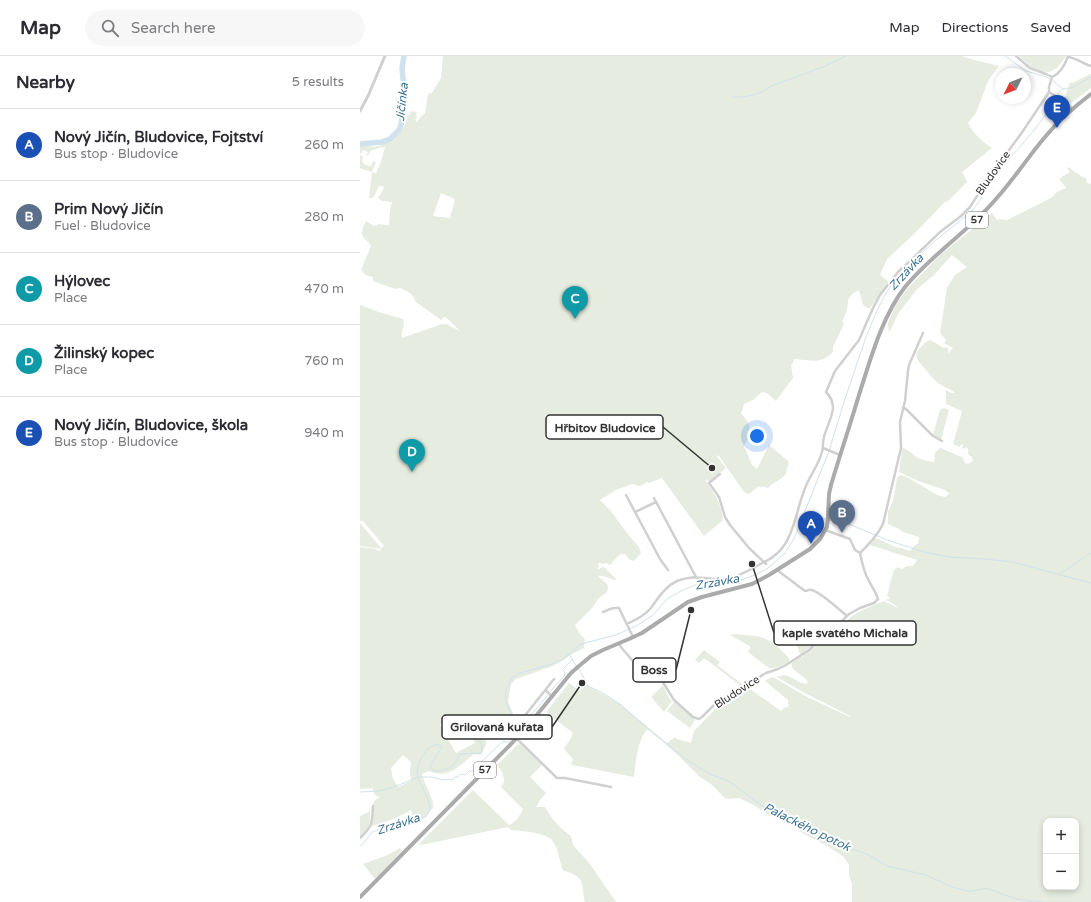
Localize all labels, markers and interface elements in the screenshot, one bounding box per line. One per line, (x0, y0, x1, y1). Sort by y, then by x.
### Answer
search box (85, 10, 365, 46)
text: Map (20, 17, 61, 39)
icon: search (99, 17, 121, 39)
text: Search here (131, 19, 215, 37)
text: Map (889, 19, 920, 36)
text: Directions (942, 19, 1009, 36)
text: Saved (1031, 19, 1071, 36)
north arrow (995, 68, 1031, 104)
text: Nearby (16, 72, 75, 93)
text: 5 results (292, 74, 344, 90)
water label: Jičínka (393, 82, 411, 122)
pin: E (1044, 95, 1070, 128)
text: Nový Jičín, Bludovice, Fojtství (54, 128, 263, 146)
text: A (24, 137, 34, 153)
text: 260 m (304, 137, 344, 153)
text: Bus stop · Bludovice (54, 146, 178, 162)
street label: Bludovice (973, 148, 1013, 198)
text: Prim Nový Jičín (54, 200, 163, 218)
text: B (24, 209, 34, 225)
text: 280 m (304, 209, 344, 225)
road number: 57 (966, 212, 988, 228)
text: Fuel · Bludovice (54, 218, 151, 234)
water label: Zrzávka (886, 251, 926, 293)
text: Hýlovec (54, 272, 110, 290)
text: C (24, 281, 34, 297)
text: 470 m (304, 281, 344, 297)
pin: C (562, 286, 588, 319)
text: Place (54, 290, 87, 306)
text: Žilinský kopec (54, 344, 154, 362)
text: D (24, 353, 34, 369)
text: 760 m (304, 353, 344, 369)
text: Place (54, 362, 87, 378)
callout: Hřbitov Bludovice (546, 415, 663, 439)
text: Nový Jičín, Bludovice, škola (54, 416, 248, 434)
text: Hřbitov Bludovice (554, 421, 656, 435)
text: E (25, 425, 33, 441)
text: 940 m (304, 425, 344, 441)
your location (747, 426, 767, 446)
text: Bus stop · Bludovice (54, 434, 178, 450)
pin: D (399, 439, 425, 472)
pin: B (829, 500, 855, 533)
pin: A (798, 511, 824, 544)
water label: Zrzávka (694, 571, 740, 593)
callout: kaple svatého Michala (774, 621, 916, 645)
text: kaple svatého Michala (782, 626, 908, 641)
callout: Boss (633, 658, 676, 682)
text: Boss (640, 663, 668, 677)
street label: Bludovice (712, 673, 762, 711)
callout: Grilovaná kuřata (442, 715, 552, 739)
text: Grilovaná kuřata (450, 720, 544, 734)
road number: 57 (474, 762, 496, 778)
water label: Palackého potok (761, 800, 854, 855)
water label: Zrzávka (375, 810, 422, 838)
map controls (1043, 818, 1079, 890)
button: + (1043, 818, 1079, 854)
button: − (1043, 854, 1079, 890)

